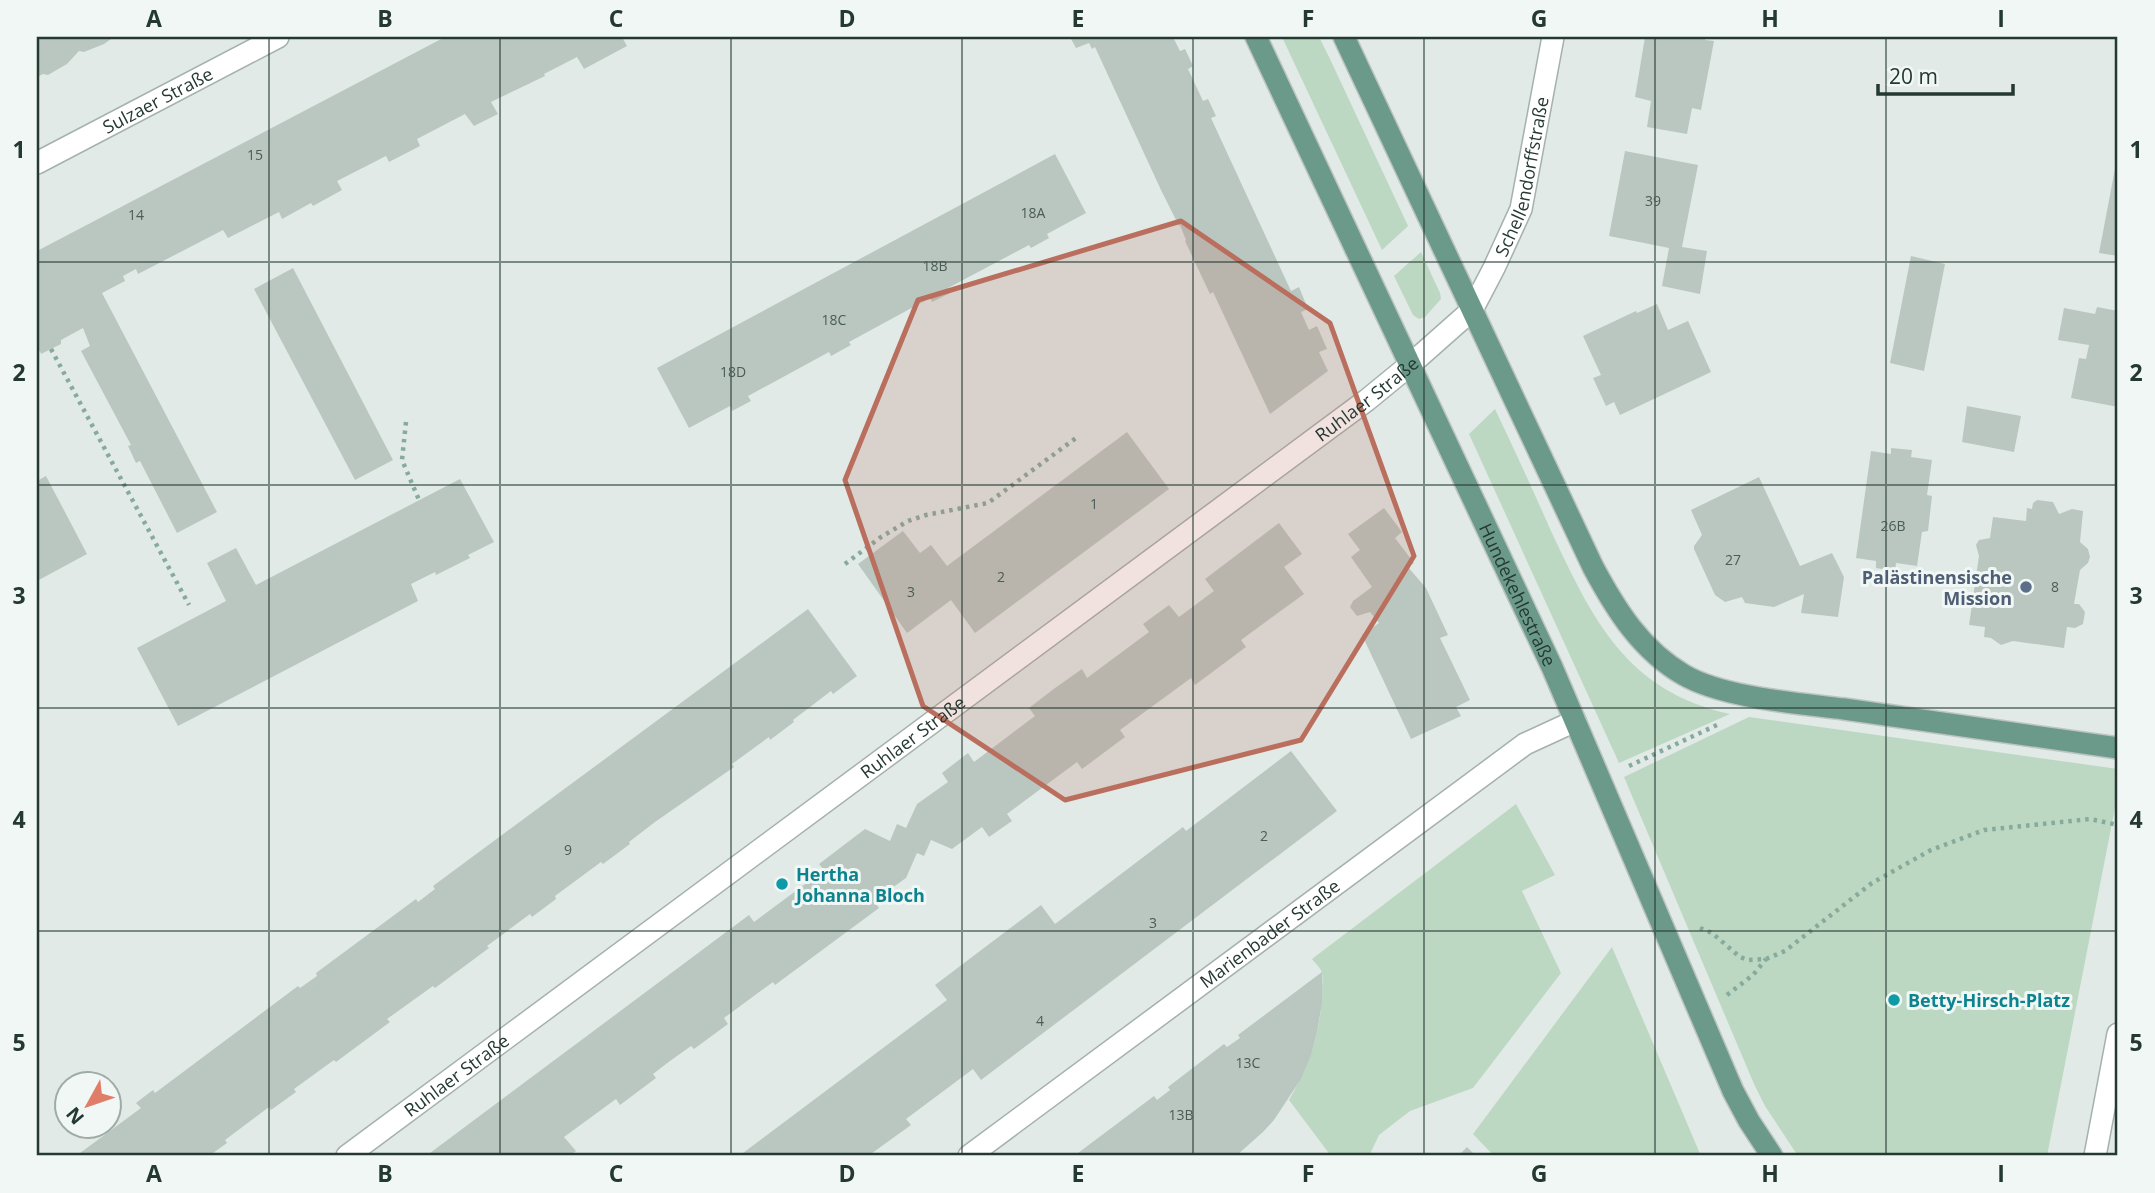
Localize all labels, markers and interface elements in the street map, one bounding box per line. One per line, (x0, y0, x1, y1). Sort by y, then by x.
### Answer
text: A (146, 2, 162, 34)
text: B (377, 2, 393, 34)
text: C (609, 2, 623, 34)
text: D (838, 2, 856, 34)
text: E (1072, 2, 1084, 34)
text: F (1302, 2, 1314, 34)
text: G (1531, 2, 1547, 34)
text: H (1761, 2, 1779, 34)
text: I (1997, 2, 2005, 34)
scale bar (1878, 52, 2013, 96)
street label: Sulzaer Straße (98, 61, 217, 139)
text: 20 m (1889, 62, 1938, 90)
street label: Schellendorffstraße (1489, 94, 1554, 260)
text: 1 (12, 133, 26, 165)
text: 1 (2129, 133, 2143, 165)
house number: 15 (247, 145, 263, 164)
house number: 39 (1645, 191, 1661, 210)
house number: 18A (1021, 203, 1046, 222)
house number: 14 (128, 205, 144, 224)
house number: 18B (922, 256, 948, 275)
house number: 18C (822, 310, 847, 329)
street label: Ruhlaer Straße (1310, 351, 1423, 447)
text: 2 (12, 356, 26, 388)
text: 2 (2129, 356, 2143, 388)
house number: 18D (720, 362, 746, 381)
house number: 1 (1090, 494, 1098, 513)
house number: 26B (1880, 516, 1906, 535)
street label: Hundekehlestraße (1474, 519, 1562, 670)
house number: 27 (1725, 550, 1741, 569)
place label: Palästinensische Mission (1862, 565, 2012, 610)
house number: 2 (997, 567, 1005, 586)
house number: 8 (2051, 577, 2059, 596)
text: 3 (12, 579, 26, 611)
marker: Palästinensische Mission (2018, 579, 2034, 595)
text: 3 (2129, 579, 2143, 611)
house number: 3 (907, 582, 915, 601)
street label: Ruhlaer Straße (855, 690, 970, 784)
text: 4 (12, 803, 26, 835)
text: 4 (2129, 803, 2143, 835)
house number: 2 (1260, 826, 1268, 845)
house number: 9 (564, 840, 572, 859)
place label: Hertha Johanna Bloch (794, 862, 925, 907)
street label: Marienbader Straße (1195, 874, 1344, 993)
marker: Hertha Johanna Bloch (774, 876, 790, 892)
house number: 3 (1149, 913, 1157, 932)
place label: Betty-Hirsch-Platz (1908, 988, 2070, 1012)
marker: Betty-Hirsch-Platz (1886, 992, 1902, 1008)
house number: 4 (1036, 1011, 1044, 1030)
text: 5 (12, 1026, 26, 1058)
text: 5 (2129, 1026, 2143, 1058)
street label: Ruhlaer Straße (399, 1028, 514, 1122)
house number: 13C (1236, 1053, 1261, 1072)
north arrow (52, 1070, 122, 1140)
text: N (60, 1102, 90, 1130)
house number: 13B (1168, 1105, 1194, 1124)
text: A (146, 1157, 162, 1189)
text: B (377, 1157, 393, 1189)
text: C (609, 1157, 623, 1189)
text: D (838, 1157, 856, 1189)
text: E (1072, 1157, 1084, 1189)
text: F (1302, 1157, 1314, 1189)
text: G (1531, 1157, 1547, 1189)
text: H (1761, 1157, 1779, 1189)
text: I (1997, 1157, 2005, 1189)

